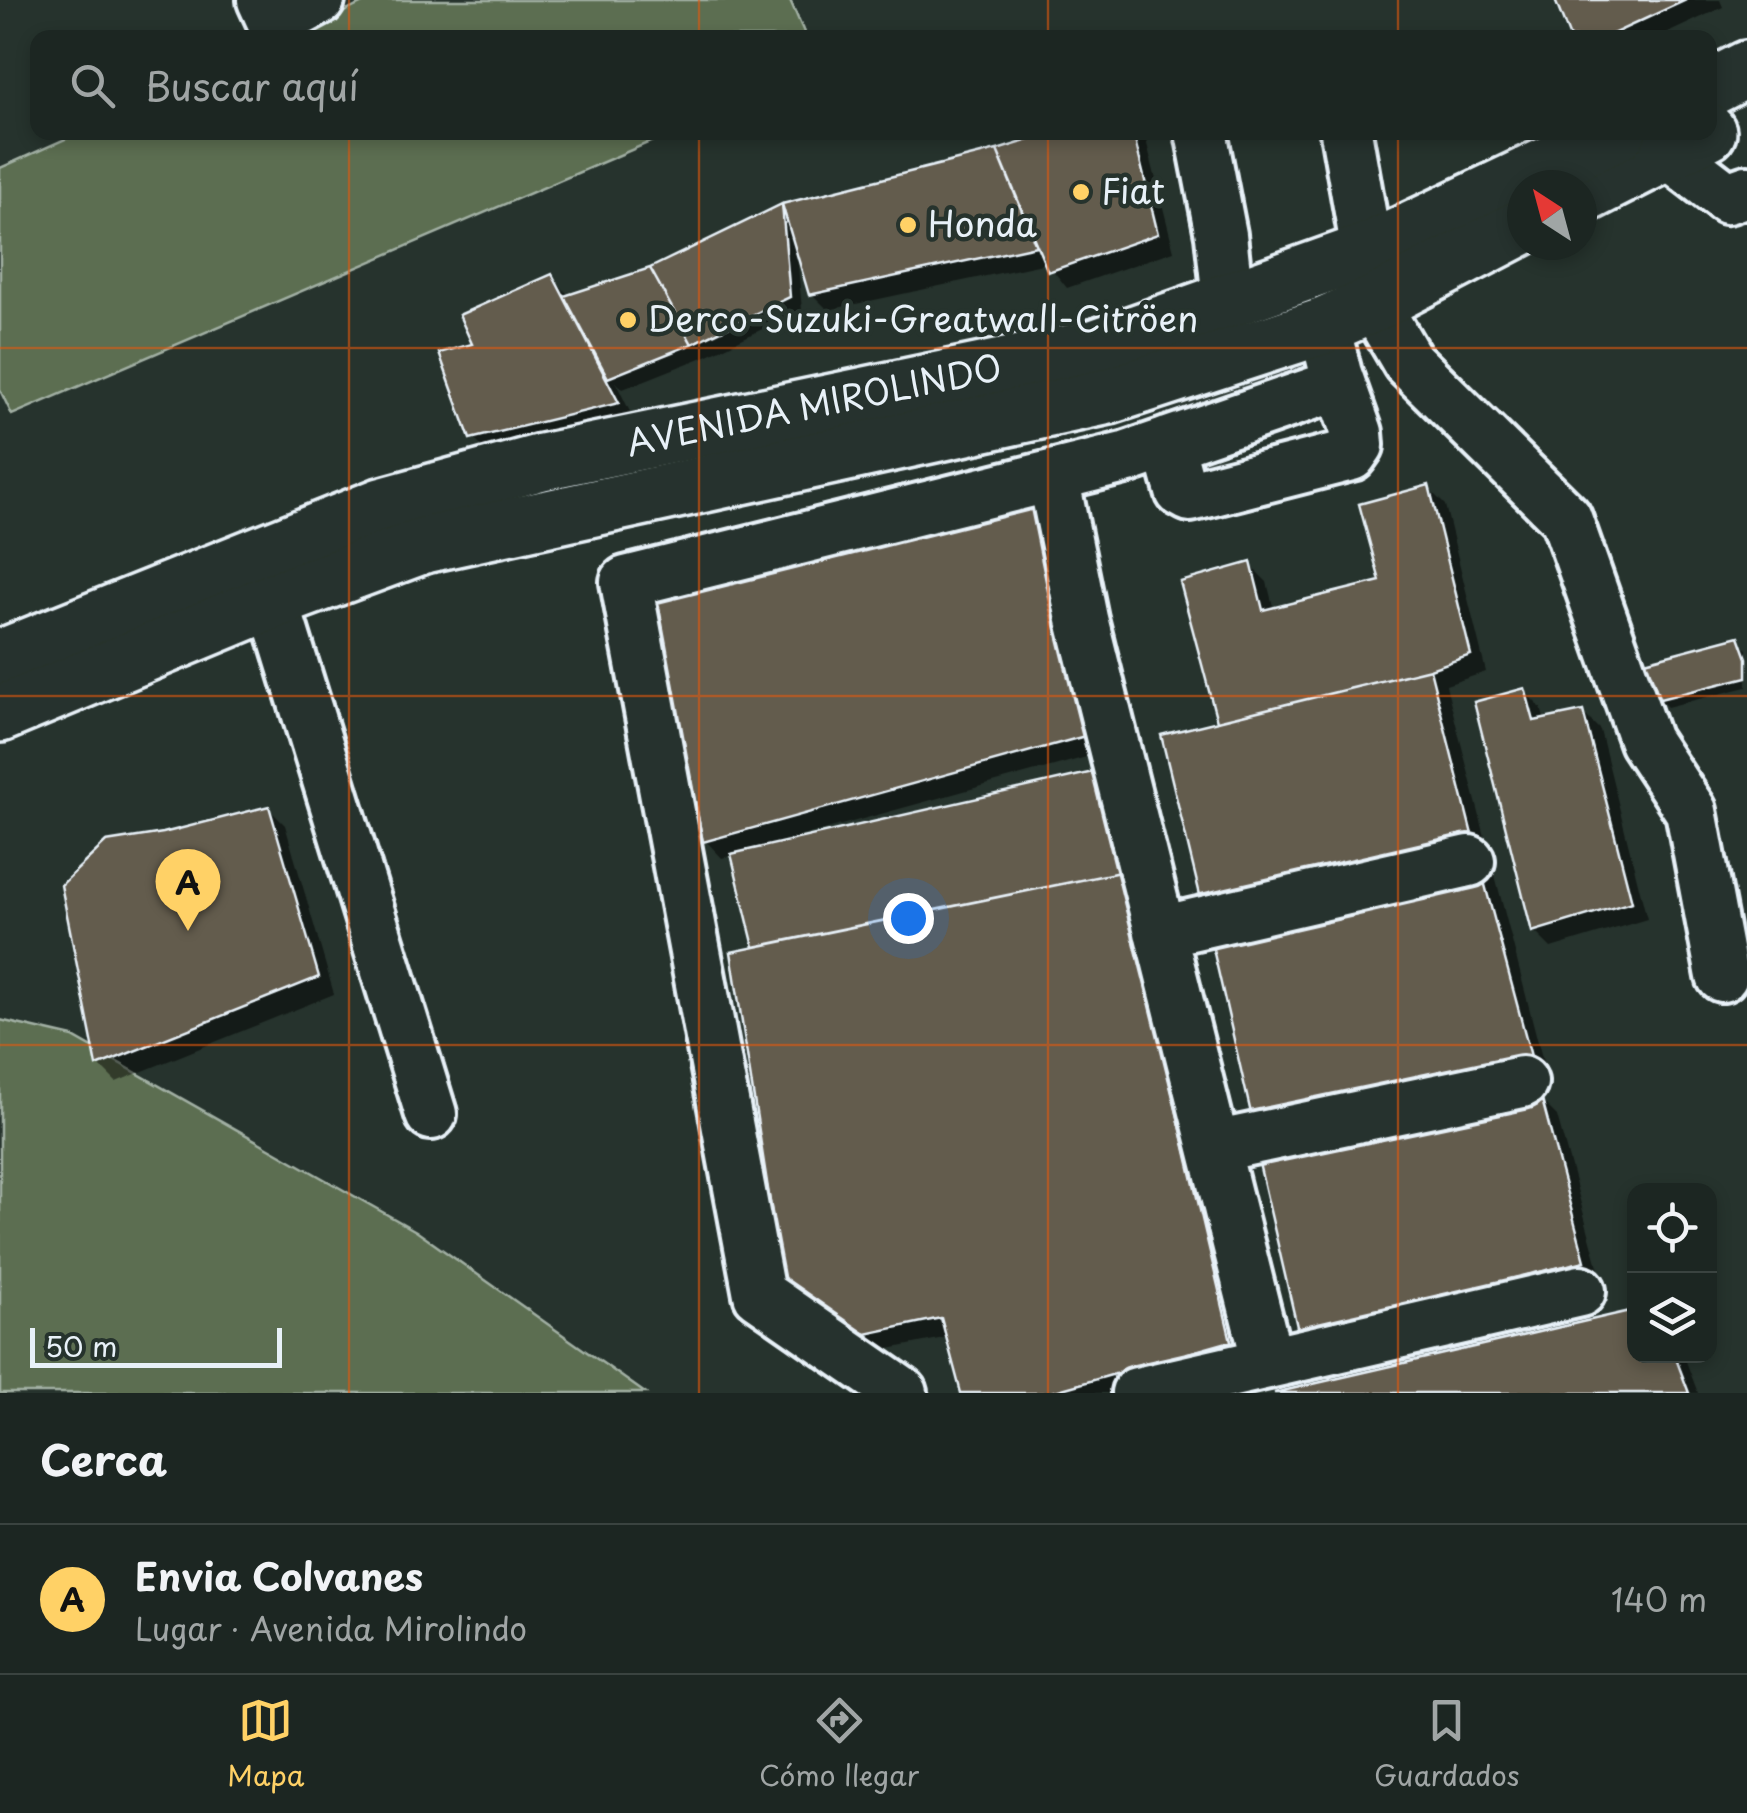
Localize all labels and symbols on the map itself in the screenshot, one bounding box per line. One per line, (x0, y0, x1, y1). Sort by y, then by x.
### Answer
place label: Fiat (1101, 163, 1165, 216)
north arrow (1507, 170, 1597, 260)
marker: Fiat (1070, 181, 1092, 203)
place label: Honda (928, 196, 1037, 249)
marker: Honda (897, 214, 919, 236)
place label: Derco-Suzuki-Greatwall-Citröen (648, 291, 1198, 344)
marker: Derco-Suzuki-Greatwall-Citröen (617, 309, 639, 331)
street label: AVENIDA MIROLINDO (621, 339, 1006, 468)
pin: A (156, 848, 220, 931)
your location (883, 893, 934, 944)
scale bar (30, 1323, 282, 1368)

